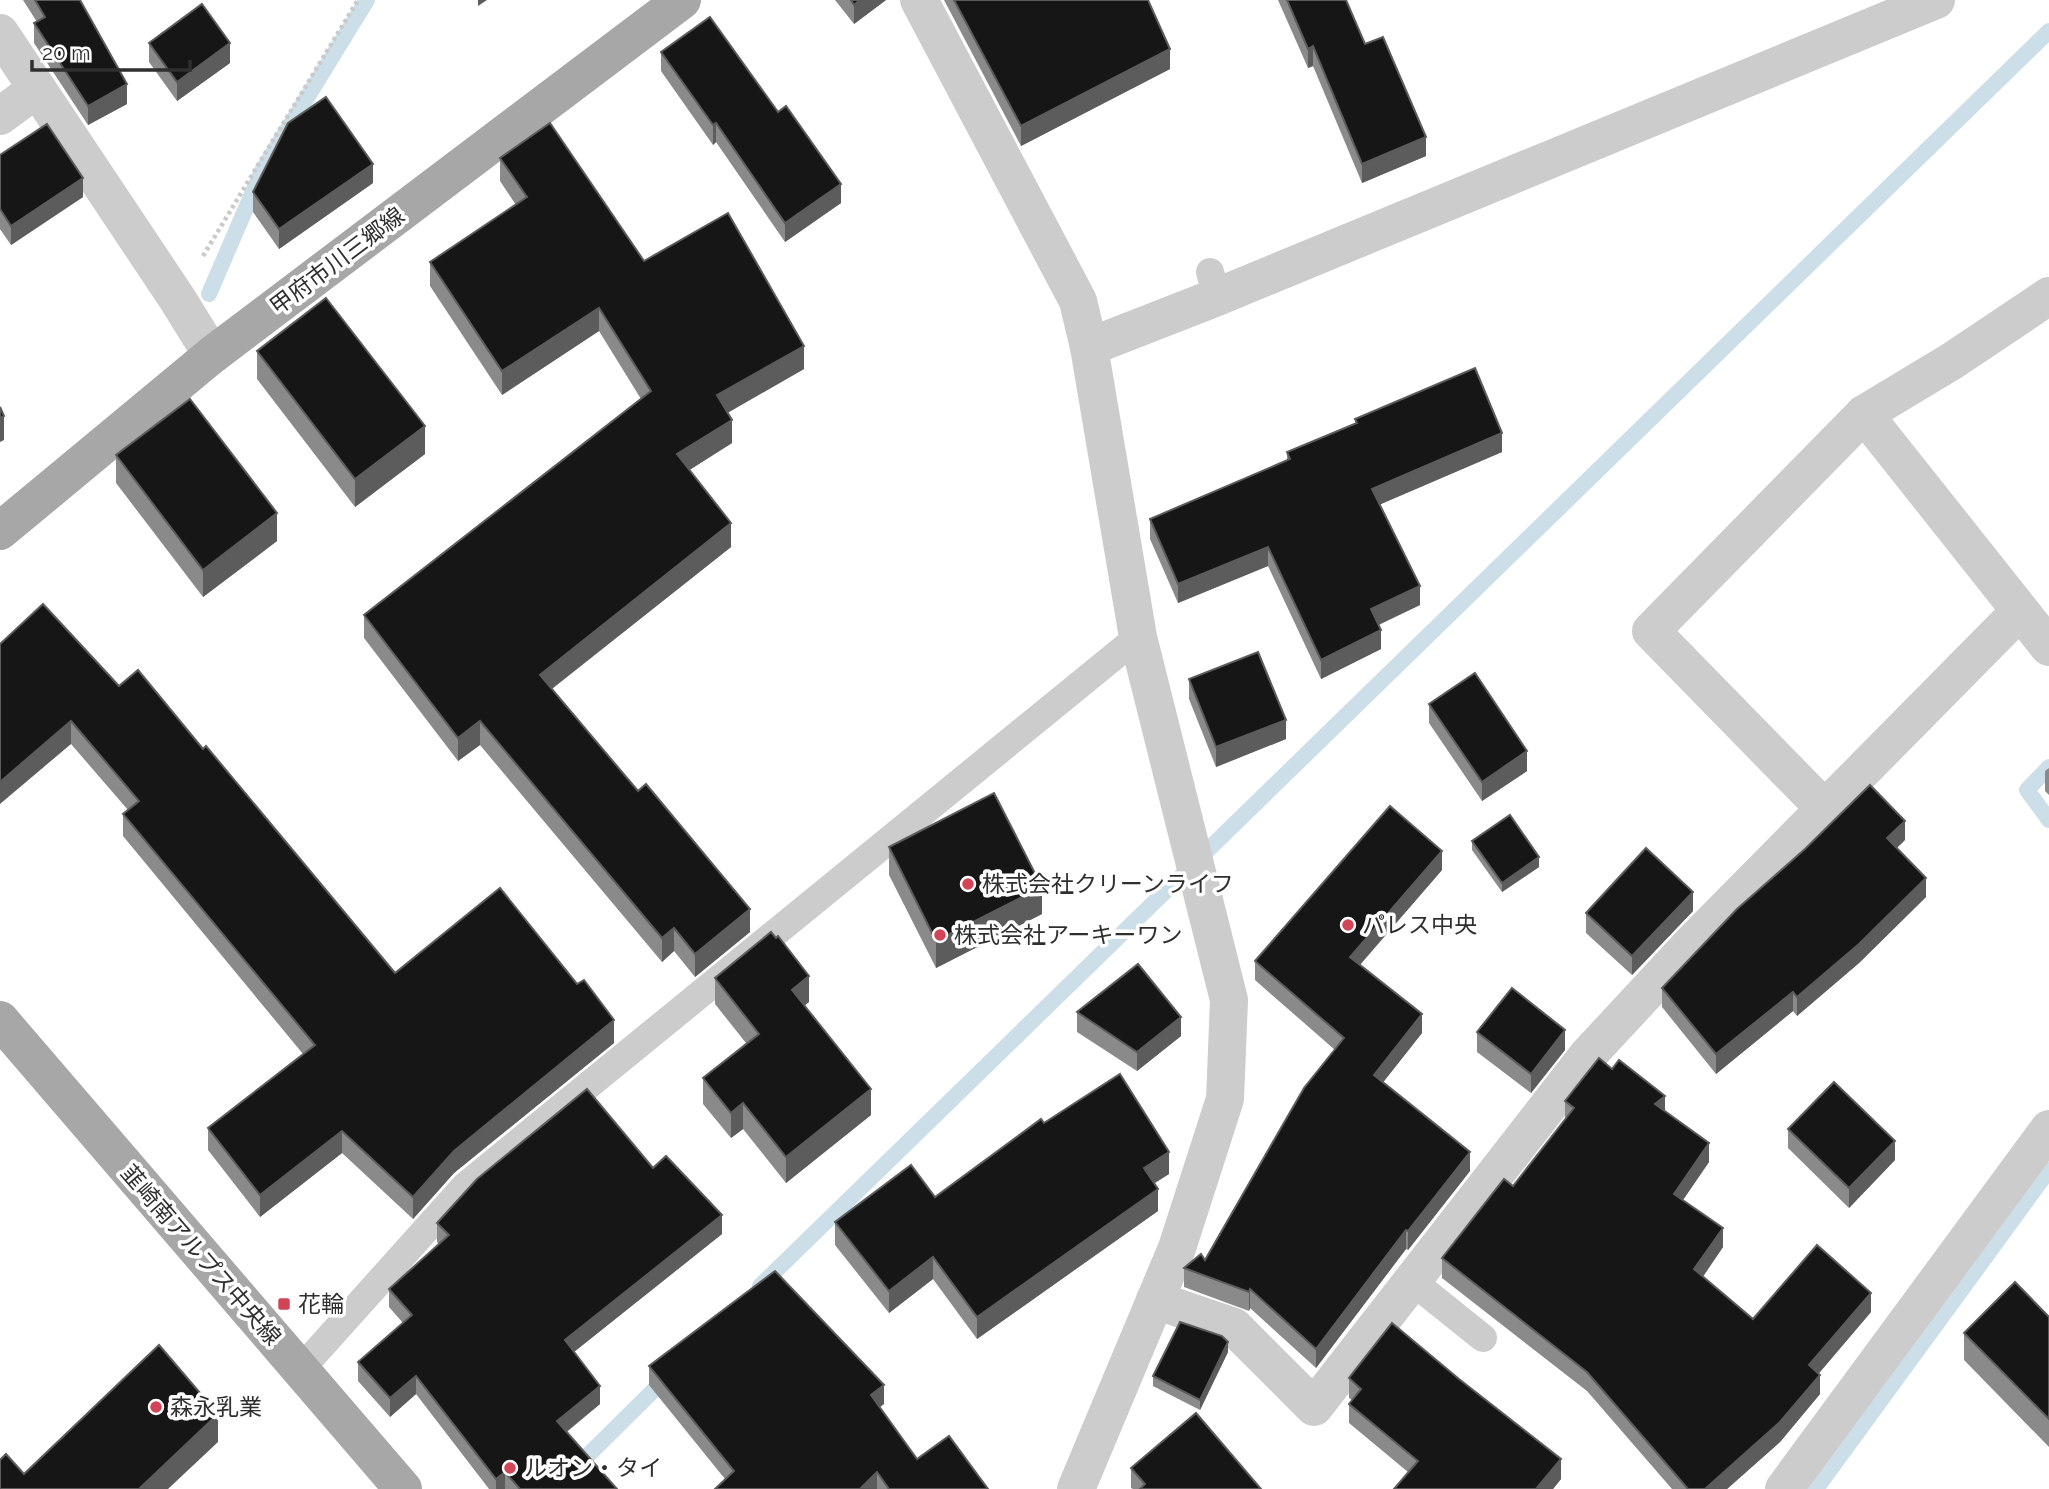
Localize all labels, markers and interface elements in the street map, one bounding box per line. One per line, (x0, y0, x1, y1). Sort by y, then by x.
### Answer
scale bar (32, 28, 189, 72)
text: 20 m (42, 40, 90, 65)
street label: 甲府市川三郷線 (264, 201, 409, 320)
place label: 株式会社クリーンライフ (982, 870, 1234, 897)
marker: 株式会社クリーンライフ (960, 876, 976, 892)
place label: パレス中央 (1362, 911, 1477, 938)
marker: パレス中央 (1340, 917, 1356, 933)
place label: 株式会社アーキーワン (954, 921, 1183, 948)
marker: 株式会社アーキーワン (932, 927, 948, 943)
street label: 韮崎南アルプス中央線 (116, 1159, 287, 1350)
place label: 花輪 (298, 1290, 344, 1317)
marker: 花輪 (276, 1296, 292, 1312)
place label: 森永乳業 (170, 1393, 262, 1420)
marker: 森永乳業 (148, 1399, 164, 1415)
place label: ルオン・タイ (524, 1454, 662, 1481)
marker: ルオン・タイ (502, 1460, 518, 1476)

